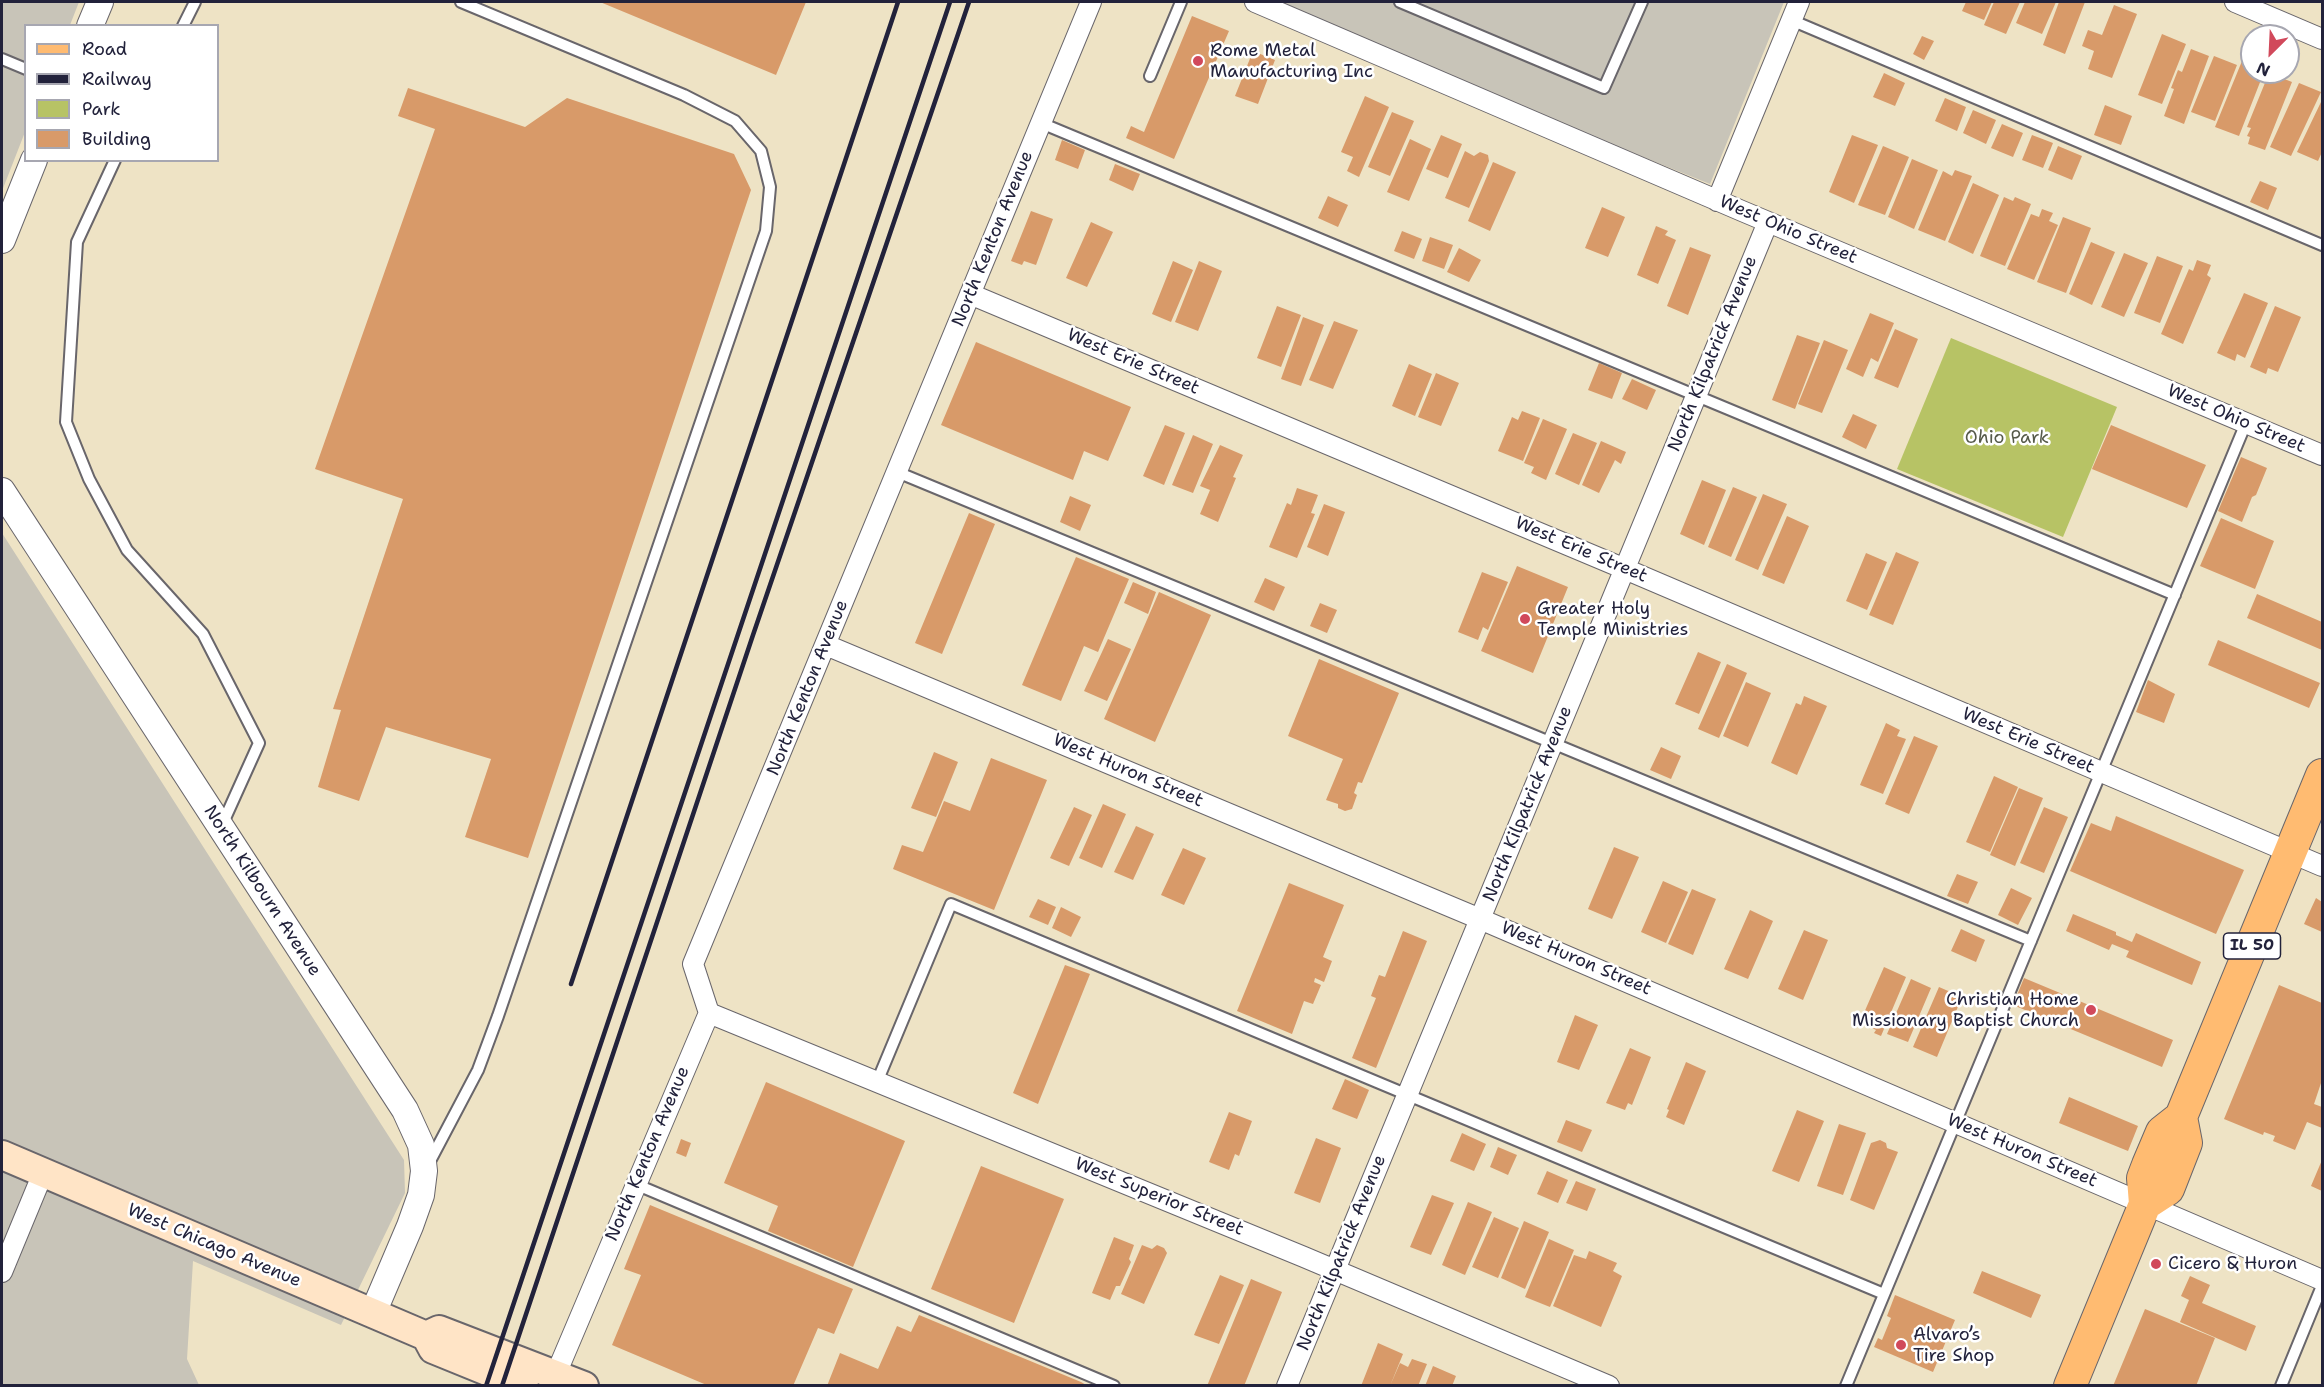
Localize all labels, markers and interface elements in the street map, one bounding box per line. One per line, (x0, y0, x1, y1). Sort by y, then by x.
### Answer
legend (24, 24, 219, 162)
north arrow (2240, 24, 2300, 84)
text: Road (82, 37, 127, 61)
place label: Rome Metal Manufacturing Inc (1210, 40, 1373, 82)
marker: Rome Metal Manufacturing Inc (1191, 54, 1205, 68)
text: N (2253, 57, 2273, 81)
text: Railway (82, 67, 152, 91)
text: Park (82, 97, 121, 121)
text: Building (82, 127, 151, 151)
street label: North Kenton Avenue (948, 148, 1038, 330)
street label: West Ohio Street (1716, 191, 1860, 269)
street label: North Kilpatrick Avenue (1664, 253, 1762, 455)
street label: West Erie Street (1064, 324, 1202, 400)
street label: West Ohio Street (2164, 380, 2308, 458)
park label: Ohio Park (1965, 427, 2049, 449)
street label: West Erie Street (1512, 512, 1650, 588)
street label: North Kenton Avenue (763, 597, 853, 779)
place label: Greater Holy Temple Ministries (1537, 598, 1689, 640)
marker: Greater Holy Temple Ministries (1518, 612, 1532, 626)
street label: North Kilpatrick Avenue (1479, 703, 1577, 905)
street label: West Erie Street (1959, 703, 2097, 779)
street label: West Huron Street (1050, 730, 1206, 812)
street label: North Kilbourn Avenue (199, 802, 325, 980)
street label: West Huron Street (1498, 918, 1654, 1000)
road number: IL 50 (2224, 933, 2280, 959)
place label: Christian Home Missionary Baptist Church (1852, 989, 2079, 1032)
marker: Christian Home Missionary Baptist Church (2084, 1003, 2098, 1017)
street label: North Kenton Avenue (601, 1063, 695, 1245)
street label: West Huron Street (1944, 1110, 2100, 1192)
street label: North Kilpatrick Avenue (1293, 1152, 1391, 1354)
street label: West Superior Street (1071, 1153, 1247, 1241)
street label: West Chicago Avenue (124, 1200, 304, 1292)
place label: Cicero & Huron (2168, 1253, 2297, 1275)
marker: Cicero & Huron (2149, 1257, 2163, 1271)
place label: Alvaro’s Tire Shop (1913, 1324, 1994, 1366)
marker: Alvaro’s Tire Shop (1894, 1338, 1908, 1352)

